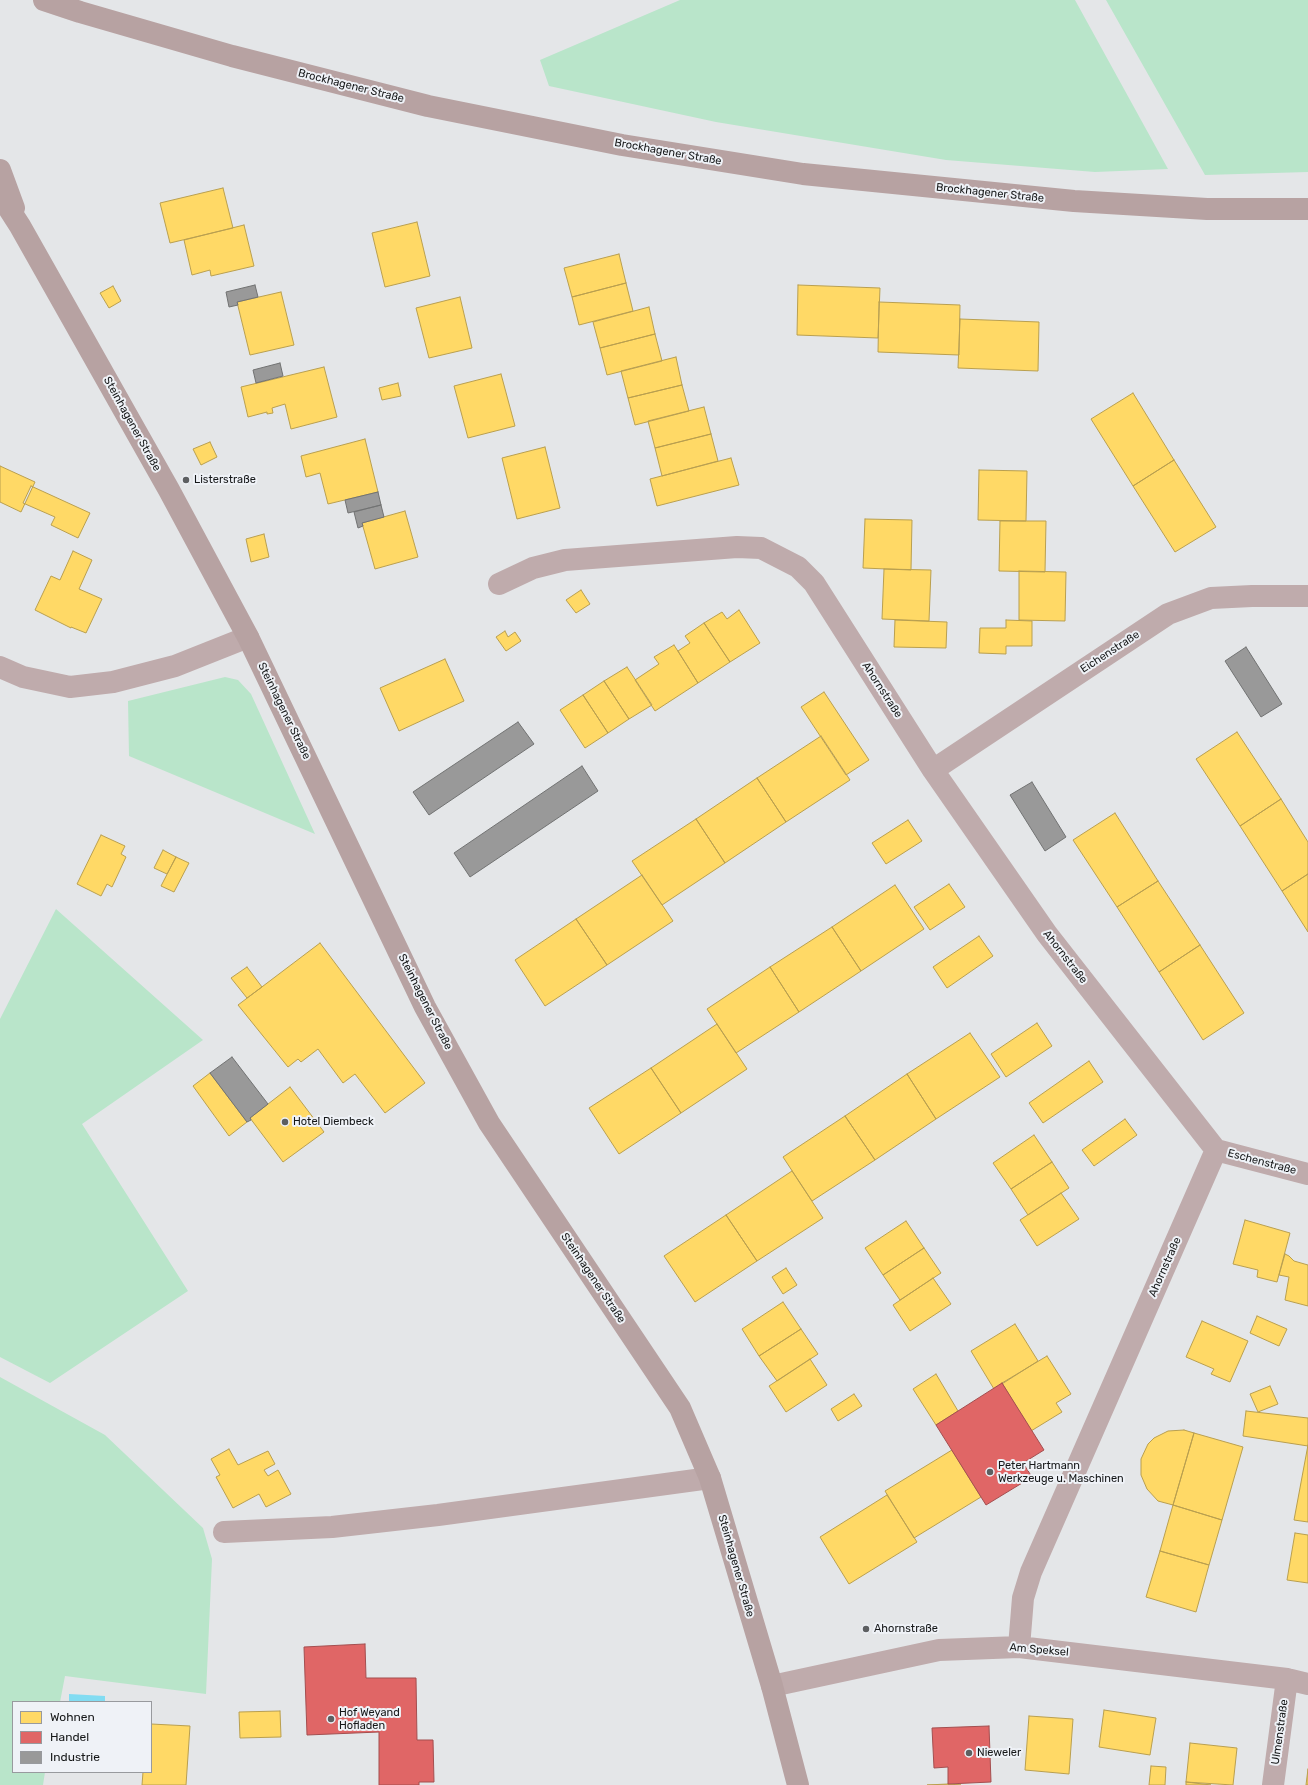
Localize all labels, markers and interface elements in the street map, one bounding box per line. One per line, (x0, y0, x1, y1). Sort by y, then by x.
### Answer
street label: Brockhagener Straße (297, 66, 405, 106)
street label: Brockhagener Straße (613, 136, 723, 168)
street label: Brockhagener Straße (935, 181, 1045, 205)
street label: Steinhagener Straße (101, 375, 163, 473)
place label: Listerstraße (194, 473, 256, 487)
marker: Listerstraße (181, 475, 191, 485)
street label: Eichenstraße (1078, 628, 1142, 676)
street label: Ahornstraße (859, 660, 905, 720)
street label: Steinhagener Straße (255, 661, 313, 761)
street label: Ahornstraße (1040, 928, 1090, 986)
street label: Steinhagener Straße (395, 952, 455, 1052)
place label: Hotel Diembeck (293, 1115, 374, 1129)
marker: Hotel Diembeck (280, 1117, 290, 1127)
street label: Eschenstraße (1226, 1146, 1298, 1178)
street label: Steinhagener Straße (558, 1230, 628, 1326)
street label: Ahornstraße (1146, 1235, 1184, 1299)
place label: Peter Hartmann Werkzeuge u. Maschinen (998, 1459, 1124, 1485)
marker: Peter Hartmann Werkzeuge u. Maschinen (985, 1467, 995, 1477)
street label: Steinhagener Straße (715, 1513, 757, 1619)
place label: Ahornstraße (874, 1622, 938, 1636)
marker: Ahornstraße (861, 1624, 871, 1634)
street label: Am Speksel (1009, 1641, 1069, 1659)
street label: Ulmenstraße (1269, 1699, 1291, 1765)
legend (12, 1701, 152, 1773)
place label: Hof Weyand Hofladen (339, 1706, 400, 1732)
text: Wohnen (50, 1710, 95, 1724)
marker: Hof Weyand Hofladen (326, 1714, 336, 1724)
text: Handel (50, 1730, 89, 1744)
place label: Nieweler (977, 1746, 1021, 1760)
marker: Nieweler (964, 1748, 974, 1758)
text: Industrie (50, 1750, 100, 1764)

